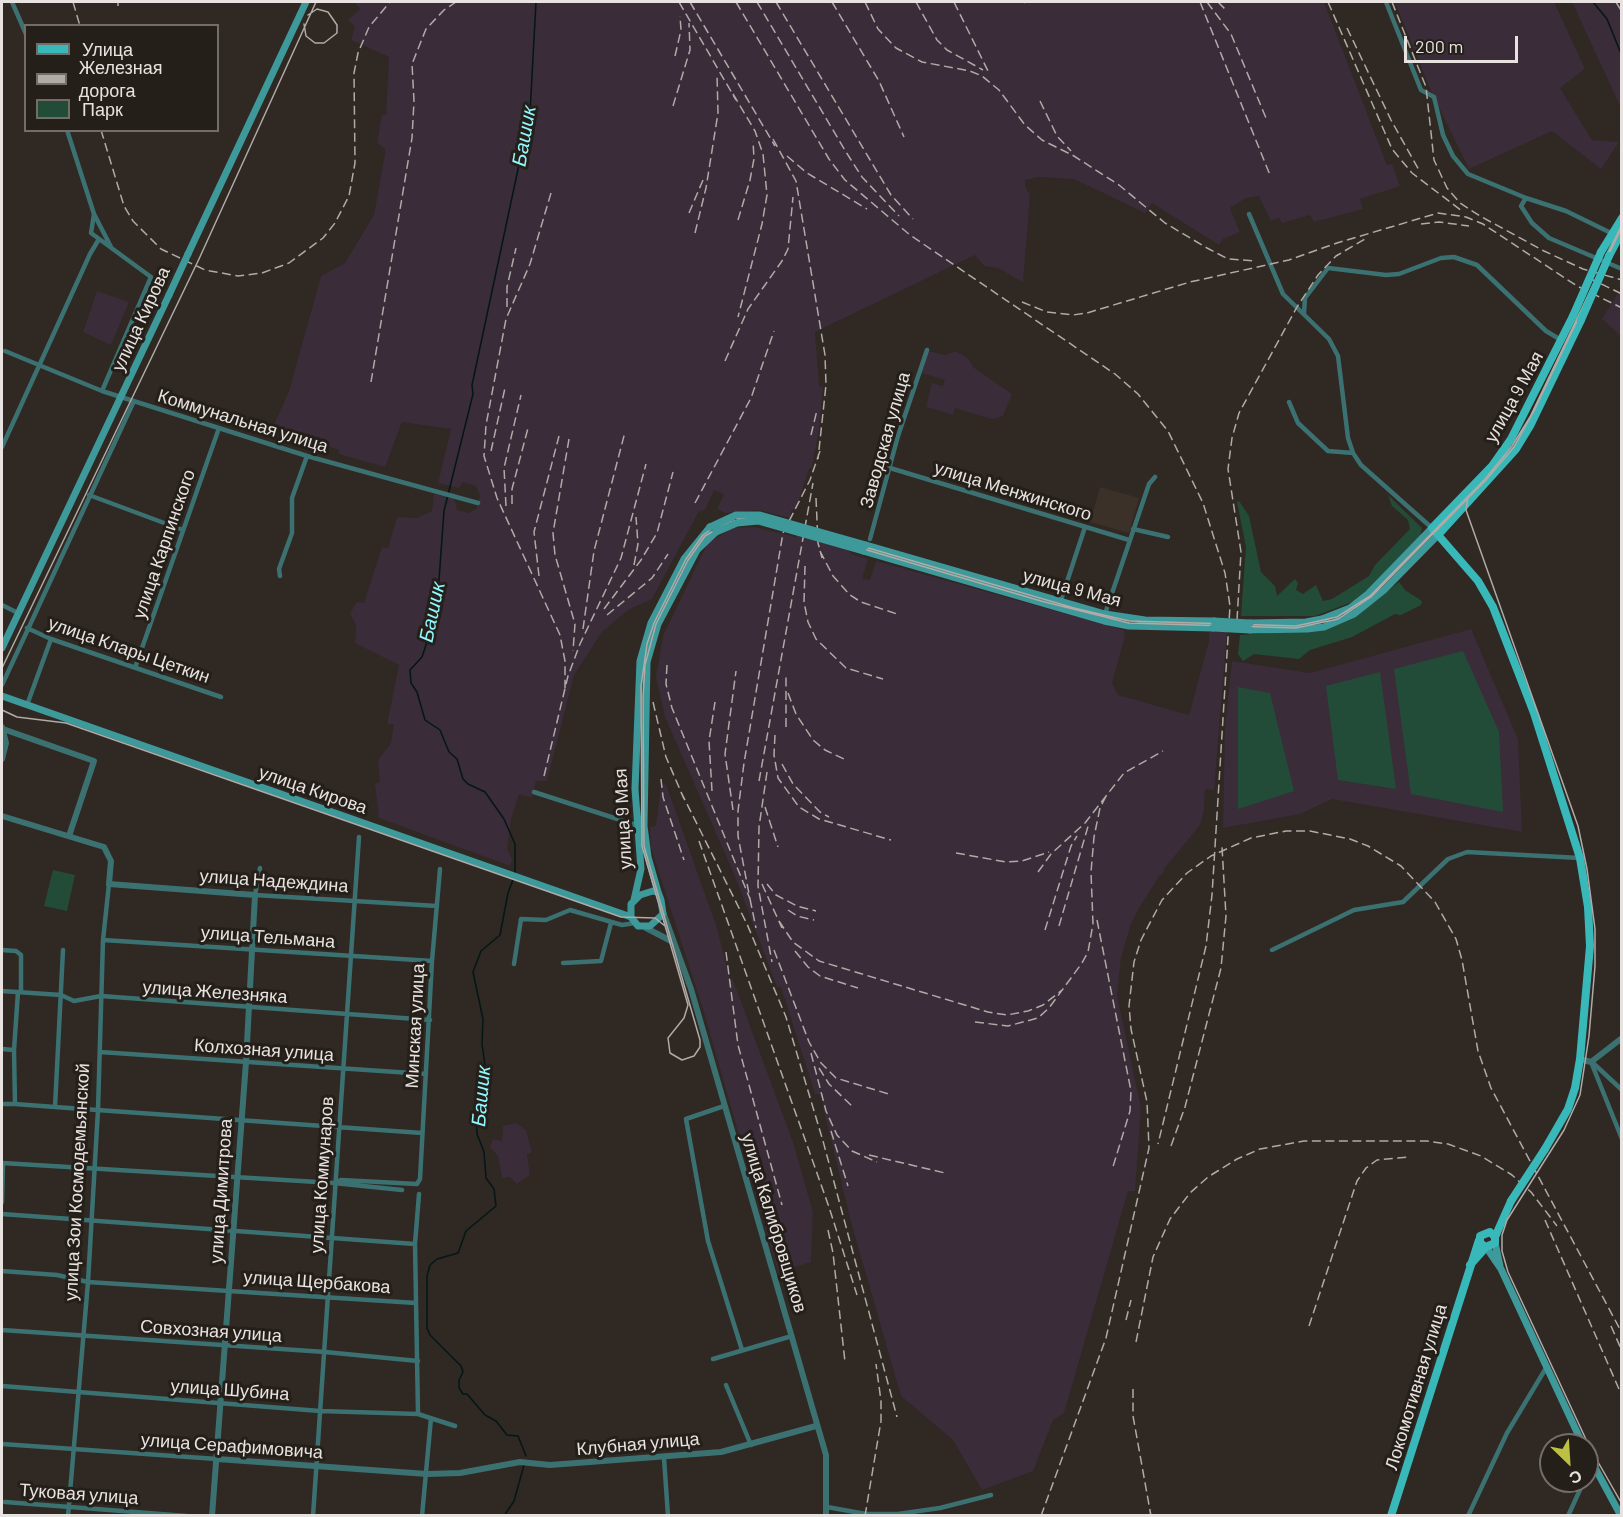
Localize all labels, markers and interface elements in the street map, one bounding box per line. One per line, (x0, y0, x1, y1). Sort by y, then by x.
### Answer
legend (24, 24, 219, 132)
scale bar (1407, 24, 1521, 62)
text: 200 m (1415, 35, 1463, 57)
text: Улица (82, 38, 133, 60)
text: Железная дорога (79, 56, 163, 101)
text: Парк (82, 98, 123, 120)
water label: Башик (507, 104, 541, 168)
street label: улица Кирова (107, 263, 175, 375)
street label: улица 9 Мая (1480, 348, 1548, 446)
street label: Заводская улица (855, 370, 915, 510)
street label: Коммунальная улица (155, 385, 331, 457)
street label: улица Менжинского (932, 457, 1094, 525)
street label: улица Карпинского (128, 466, 200, 622)
street label: улица 9 Мая (1020, 564, 1124, 612)
water label: Башик (414, 580, 450, 644)
street label: улица Клары Цеткин (45, 612, 213, 688)
street label: улица Кирова (256, 761, 370, 819)
street label: улица 9 Мая (610, 768, 636, 870)
street label: улица Надеждина (199, 865, 349, 897)
street label: улица Тельмана (200, 922, 336, 952)
street label: Минская улица (401, 963, 429, 1089)
street label: улица Железняка (142, 976, 288, 1008)
street label: Колхозная улица (193, 1034, 335, 1066)
street label: улица Зои Космодемьянской (60, 1062, 94, 1302)
water label: Башик (466, 1064, 496, 1128)
street label: улица Коммунаров (306, 1096, 338, 1254)
street label: улица Димитрова (205, 1118, 237, 1264)
street label: улица Калибровщиков (736, 1131, 812, 1315)
street label: улица Щербакова (243, 1266, 391, 1298)
street label: Локомотивная улица (1380, 1301, 1452, 1473)
street label: Совхозная улица (139, 1315, 283, 1347)
street label: улица Шубина (170, 1375, 290, 1405)
street label: Клубная улица (576, 1428, 700, 1460)
street label: улица Серафимовича (140, 1429, 324, 1463)
north arrow (1539, 1433, 1599, 1493)
text: С (1567, 1467, 1585, 1489)
street label: Туковая улица (19, 1479, 139, 1509)

